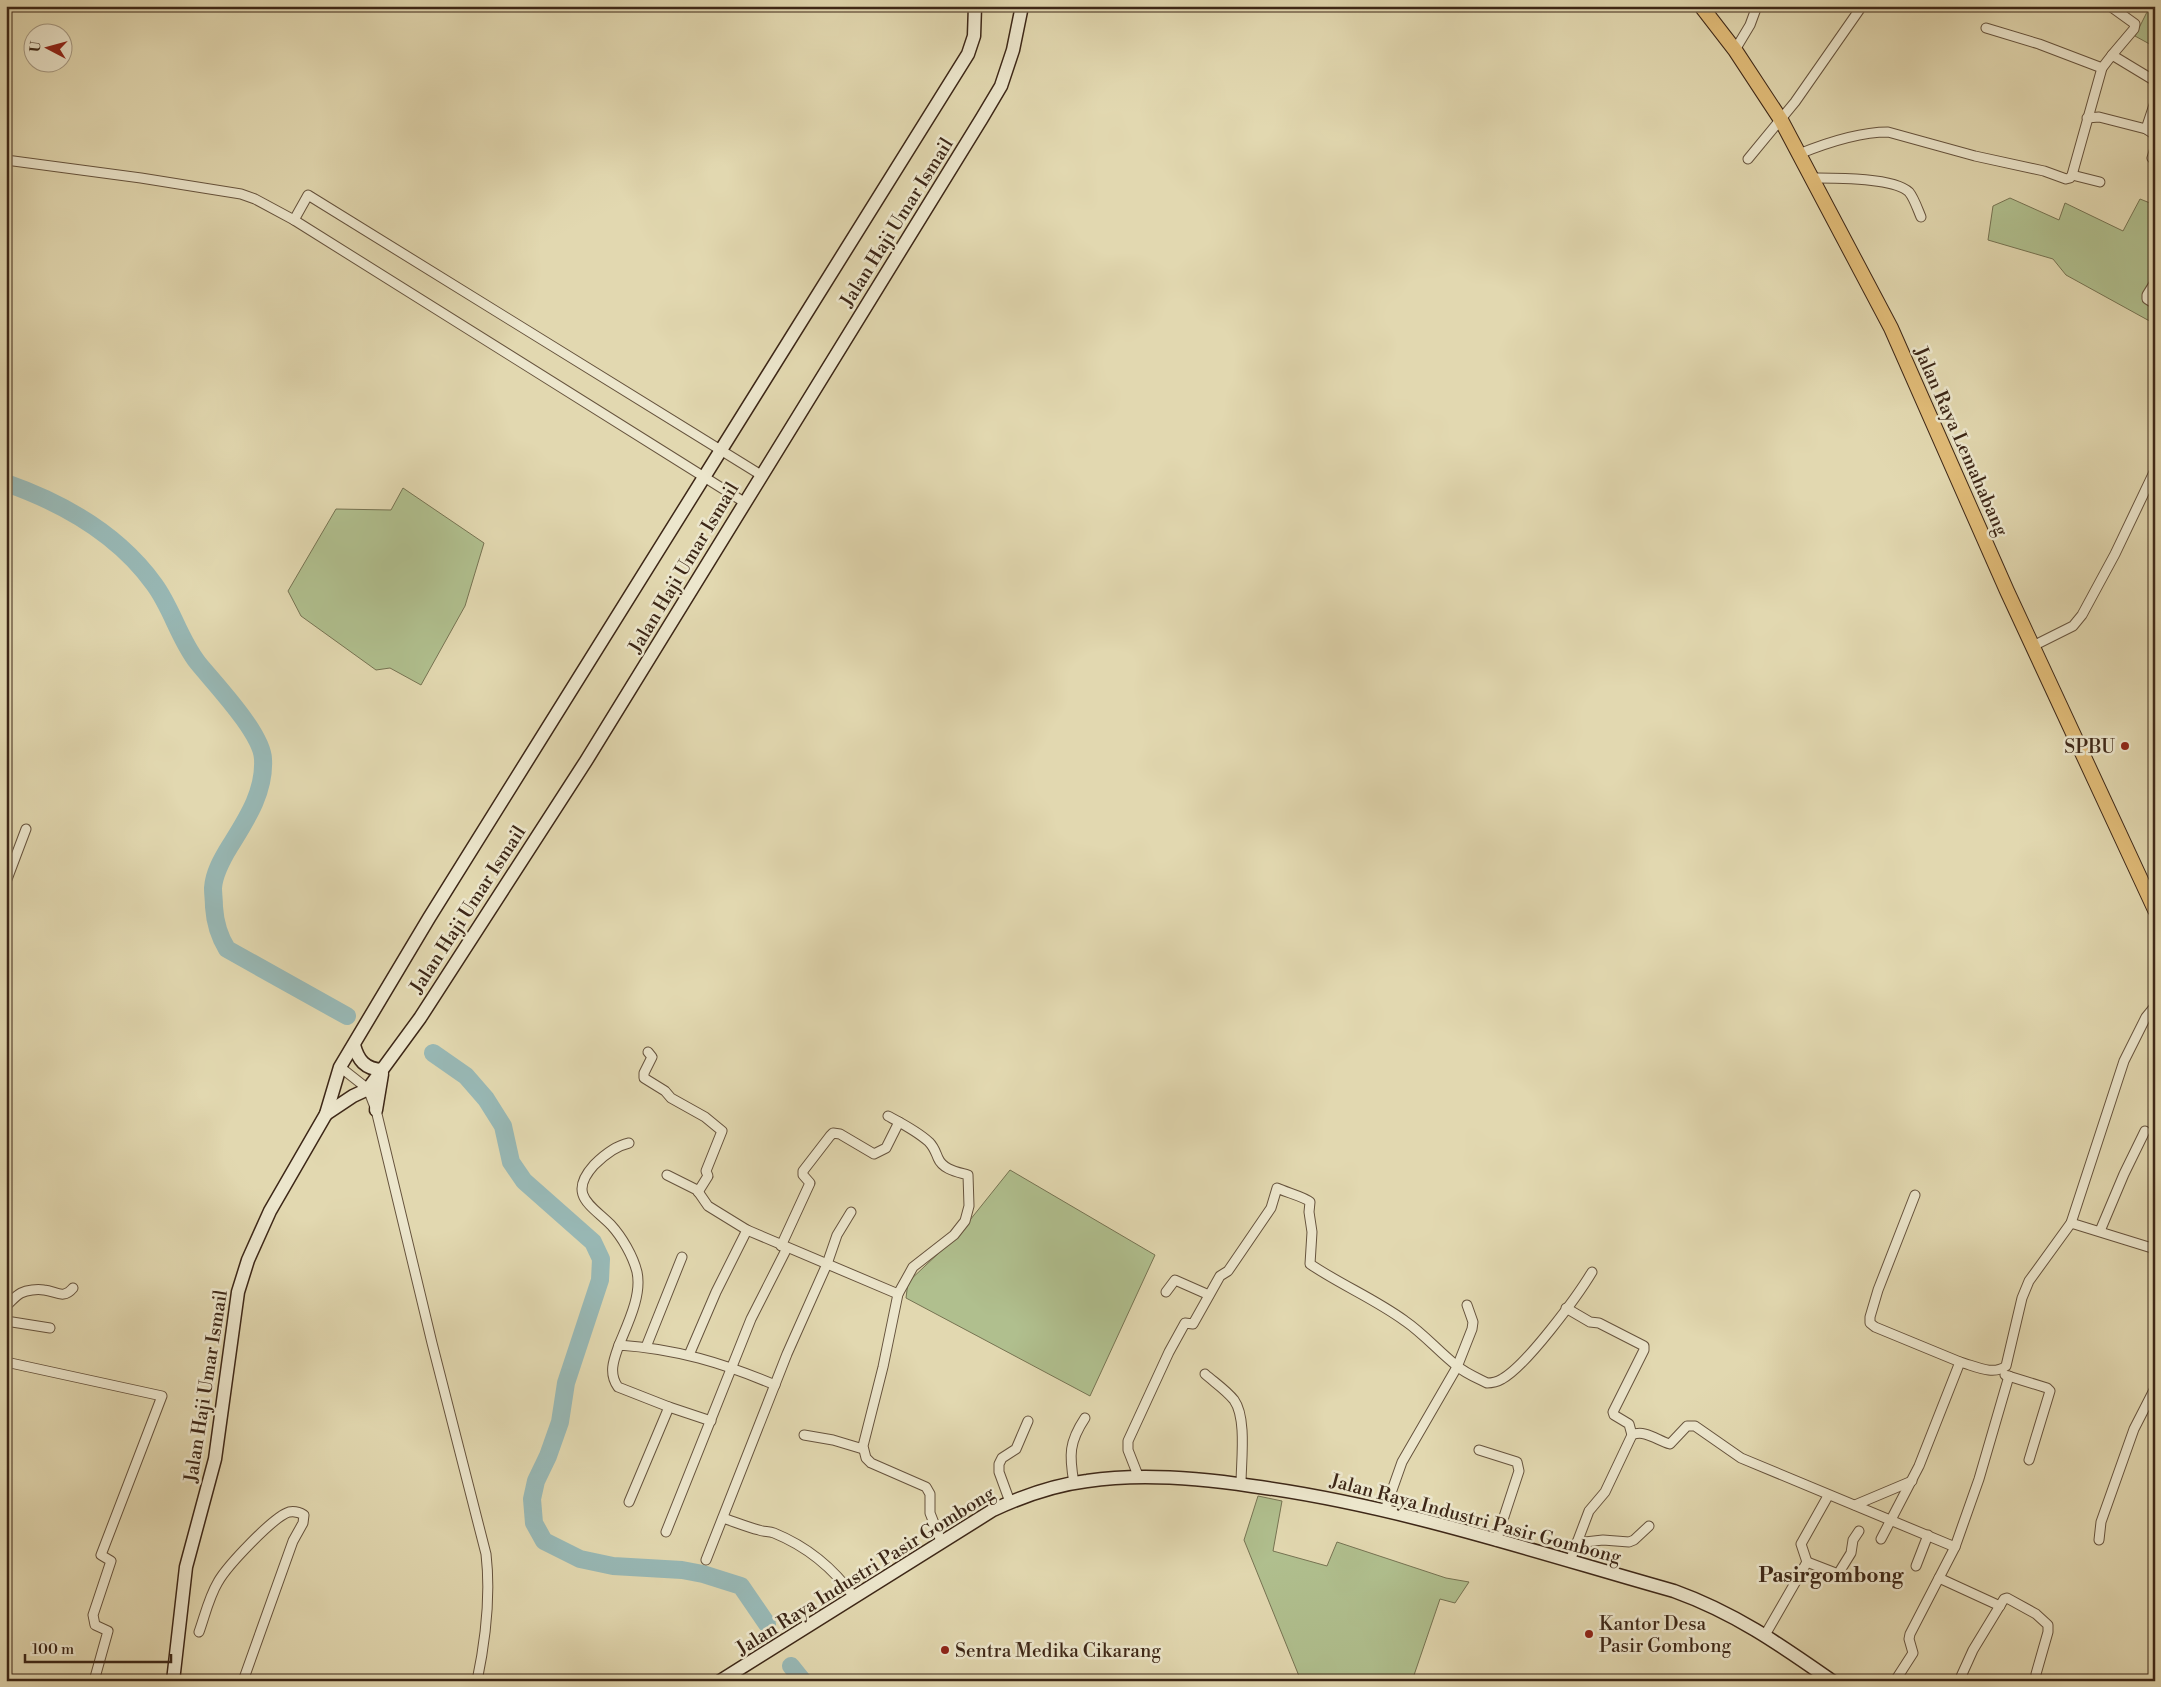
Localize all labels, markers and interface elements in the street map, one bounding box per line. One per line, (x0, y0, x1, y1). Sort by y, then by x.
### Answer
north arrow (22, 22, 72, 72)
text: U (27, 40, 46, 53)
street label: Jalan Haji Umar Ismail (835, 133, 959, 312)
street label: Jalan Raya Lemahabang (1908, 342, 2014, 540)
street label: Jalan Haji Umar Ismail (623, 477, 745, 658)
place label: SPBU (2064, 735, 2115, 759)
marker: SPBU (2119, 740, 2131, 752)
street label: Jalan Haji Umar Ismail (404, 821, 531, 999)
street label: Jalan Haji Umar Ismail (179, 1288, 233, 1485)
street label: Jalan Raya Industri Pasir Gombong (1327, 1468, 1624, 1569)
street label: Jalan Raya Industri Pasir Gombong (731, 1481, 999, 1661)
district label: Pasirgombong (1758, 1563, 1905, 1589)
place label: Kantor Desa Pasir Gombong (1599, 1612, 1731, 1658)
marker: Kantor Desa Pasir Gombong (1583, 1628, 1595, 1640)
scale bar (25, 1632, 171, 1664)
place label: Sentra Medika Cikarang (955, 1639, 1161, 1663)
text: 100 m (32, 1640, 74, 1659)
marker: Sentra Medika Cikarang (939, 1644, 951, 1656)

